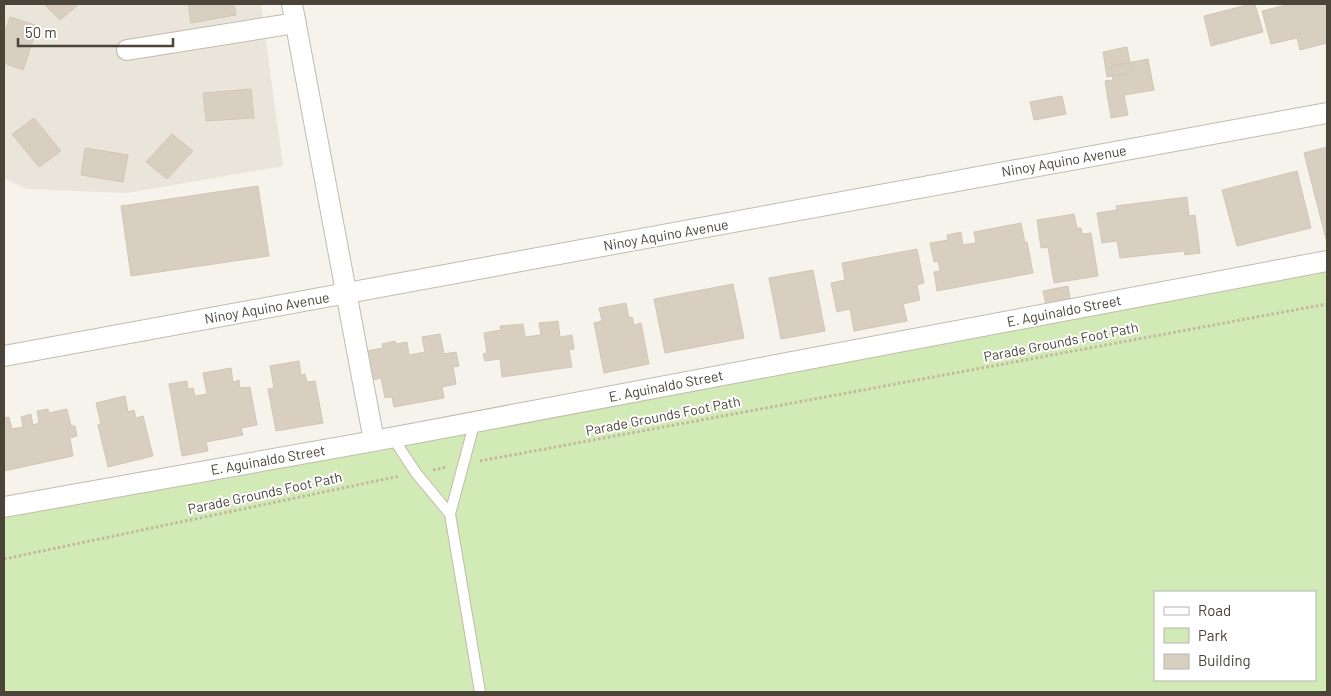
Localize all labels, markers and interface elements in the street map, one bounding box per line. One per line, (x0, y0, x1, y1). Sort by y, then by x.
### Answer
scale bar (18, 15, 172, 47)
text: 50 m (25, 23, 57, 41)
street label: Ninoy Aquino Avenue (1000, 141, 1128, 180)
street label: Ninoy Aquino Avenue (602, 215, 730, 254)
street label: Ninoy Aquino Avenue (203, 288, 331, 327)
street label: E. Aguinaldo Street (1005, 291, 1123, 330)
street label: Parade Grounds Foot Path (982, 318, 1140, 365)
street label: E. Aguinaldo Street (607, 366, 725, 405)
street label: Parade Grounds Foot Path (584, 392, 742, 439)
street label: E. Aguinaldo Street (209, 441, 327, 478)
street label: Parade Grounds Foot Path (186, 468, 344, 517)
legend (1154, 591, 1316, 681)
text: Road (1198, 601, 1231, 619)
text: Park (1198, 626, 1228, 644)
text: Building (1198, 651, 1251, 669)

